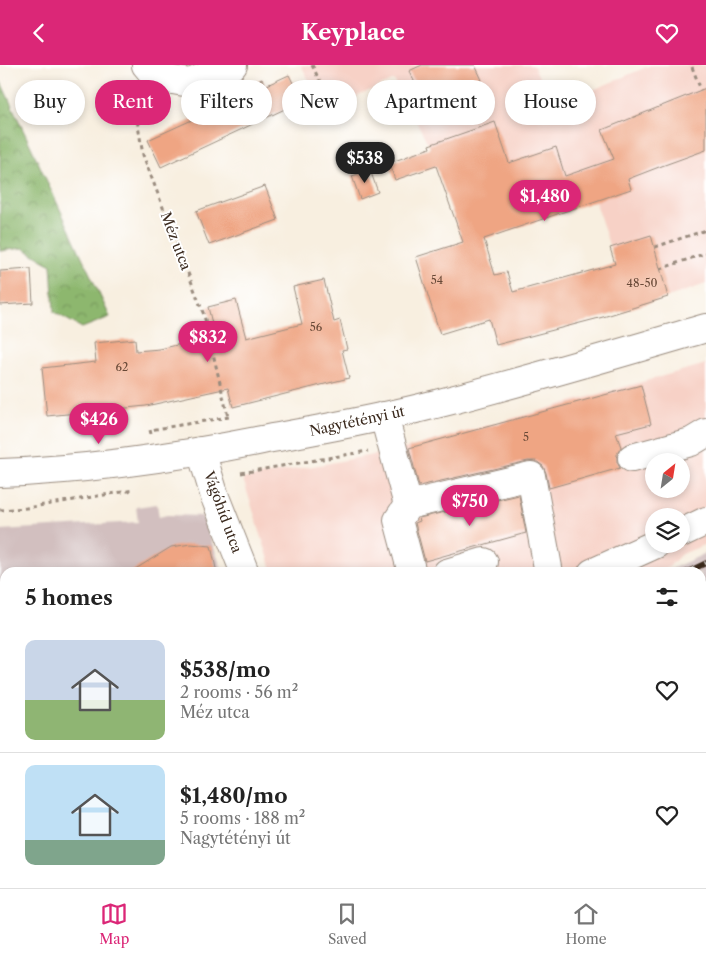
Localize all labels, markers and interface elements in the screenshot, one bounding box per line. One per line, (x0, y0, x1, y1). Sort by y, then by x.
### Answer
icon: back (25, 19, 53, 47)
text: Keyplace (301, 19, 405, 46)
icon: heart (653, 19, 681, 47)
chip: Buy (15, 80, 85, 125)
chip: Rent (95, 80, 171, 125)
chip: Filters (181, 80, 272, 125)
chip: New (282, 80, 357, 125)
chip: Apartment (367, 80, 495, 125)
chip: House (505, 80, 596, 125)
pin: $538 (335, 141, 395, 184)
text: $538 (347, 148, 383, 168)
pin: $1,480 (504, 179, 586, 222)
text: $1,480 (520, 186, 570, 206)
street label: Méz utca (157, 209, 196, 273)
house number: 54 (431, 273, 443, 287)
house number: 48-50 (627, 276, 657, 290)
house number: 56 (310, 320, 323, 334)
pin: $832 (178, 321, 238, 363)
text: $832 (189, 327, 227, 347)
house number: 62 (116, 360, 128, 374)
street label: Nagytétényi út (308, 402, 406, 440)
pin: $426 (69, 403, 129, 445)
text: $426 (80, 409, 118, 429)
house number: 5 (523, 430, 529, 444)
north arrow (645, 453, 690, 497)
map controls (645, 453, 690, 553)
street label: Vágóhíd utca (200, 468, 246, 556)
pin: $750 (440, 485, 500, 527)
text: $750 (452, 491, 488, 511)
button: layers (645, 508, 690, 553)
icon: filters (653, 583, 681, 611)
text: 5 homes (25, 585, 113, 610)
text: $538/mo (180, 657, 270, 682)
icon: home (65, 660, 125, 720)
icon: heart (653, 676, 681, 704)
text: 2 rooms · 56 m² (180, 682, 298, 702)
text: Méz utca (180, 702, 250, 722)
text: $1,480/mo (180, 783, 288, 808)
icon: home (65, 785, 125, 845)
icon: heart (653, 801, 681, 829)
text: 5 rooms · 188 m² (180, 808, 305, 828)
text: Nagytétényi út (180, 828, 291, 848)
tab: Map (99, 900, 129, 948)
tab: Saved (328, 900, 367, 948)
tab: Home (566, 900, 607, 948)

